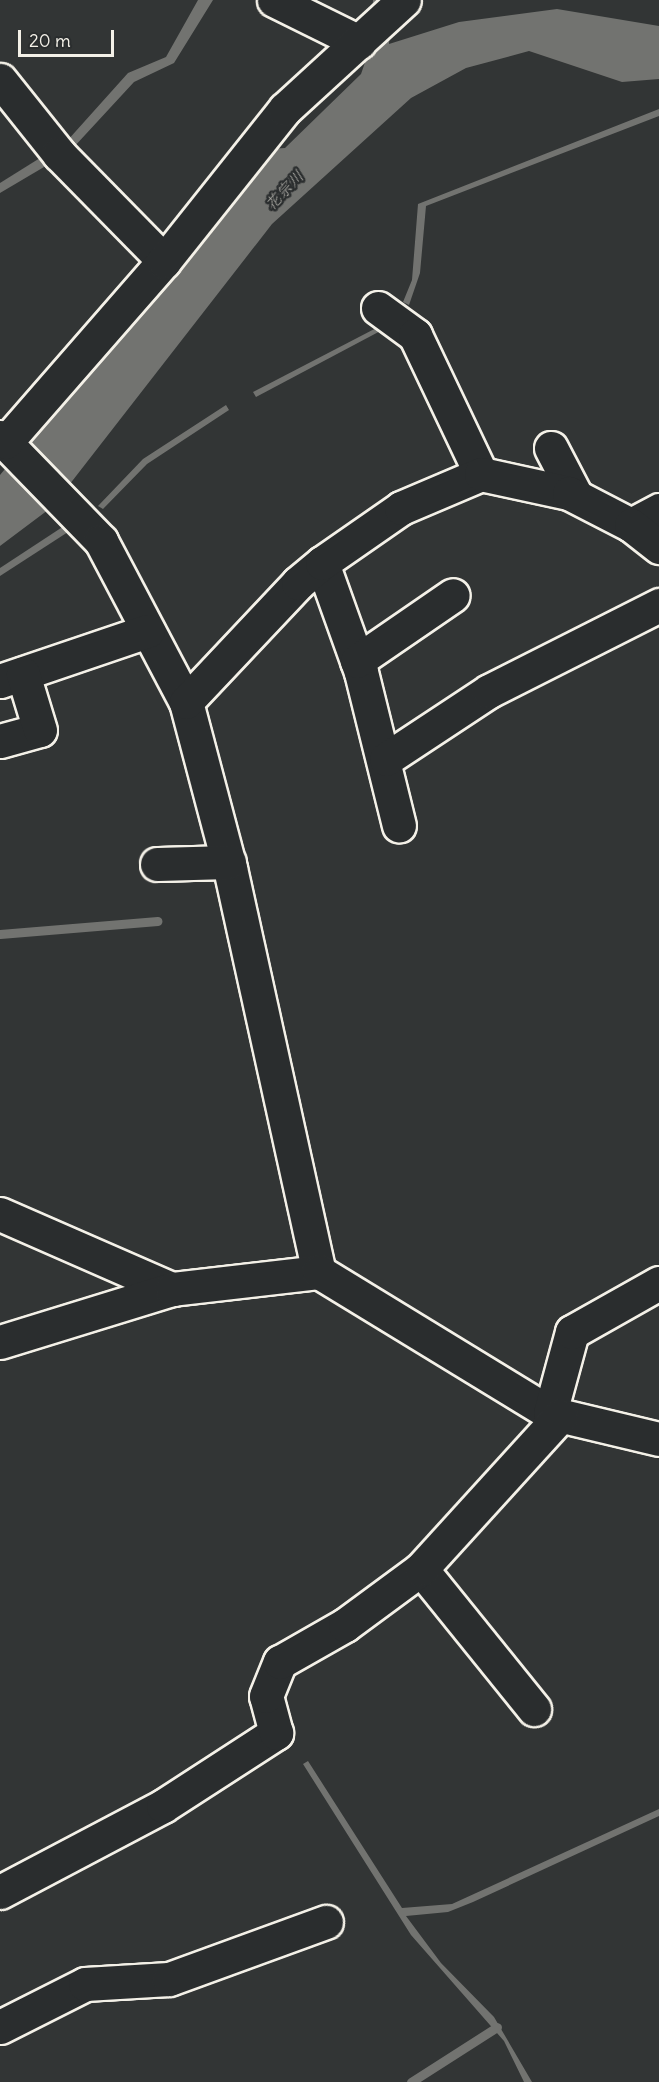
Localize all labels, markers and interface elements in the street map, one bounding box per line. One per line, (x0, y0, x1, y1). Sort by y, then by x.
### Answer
scale bar (21, 18, 117, 56)
text: 20 m (29, 29, 71, 52)
water label: 花宗川 (260, 166, 308, 214)

